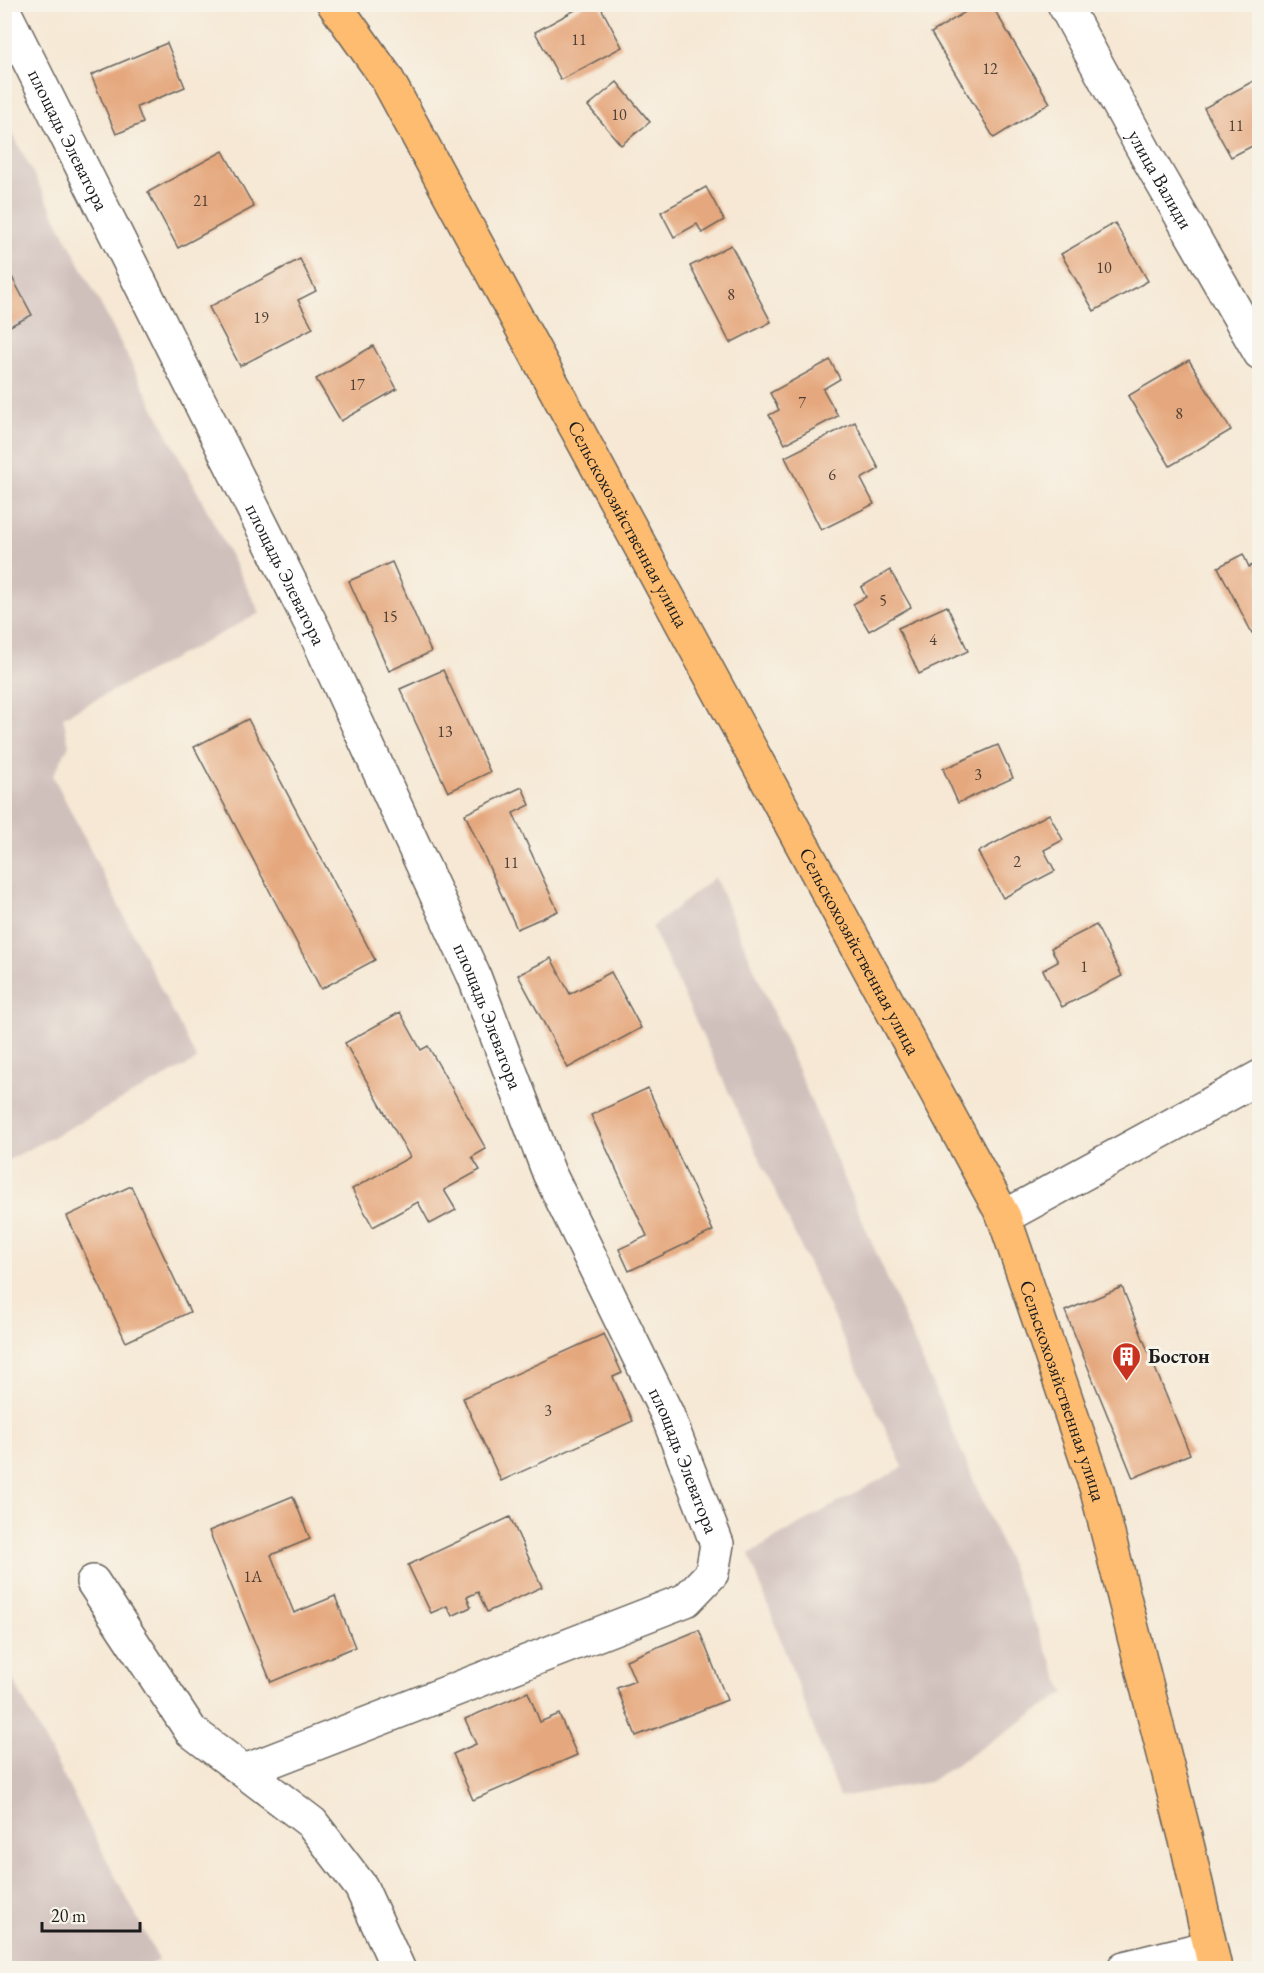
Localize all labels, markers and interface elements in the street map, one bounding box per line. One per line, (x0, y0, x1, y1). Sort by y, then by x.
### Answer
house number: 11 (571, 29, 587, 50)
house number: 12 (982, 58, 998, 79)
street label: площадь Элеватора (22, 65, 115, 215)
house number: 10 (611, 104, 627, 125)
house number: 11 (1228, 115, 1244, 136)
street label: улица Валиди (1122, 125, 1199, 234)
house number: 21 (193, 190, 209, 211)
house number: 10 (1096, 257, 1112, 278)
house number: 8 (727, 284, 735, 305)
house number: 19 (253, 307, 269, 328)
house number: 17 (349, 374, 365, 395)
house number: 7 (798, 392, 806, 413)
house number: 8 (1175, 403, 1183, 424)
street label: Сельскохозяйственная улица (562, 416, 695, 632)
house number: 6 (828, 464, 836, 485)
street label: площадь Элеватора (240, 499, 332, 649)
house number: 5 (879, 590, 887, 611)
house number: 15 (382, 606, 398, 627)
house number: 4 (929, 629, 937, 650)
house number: 13 (437, 721, 453, 742)
house number: 3 (974, 764, 982, 785)
street label: Сельскохозяйственная улица (793, 843, 927, 1059)
house number: 2 (1013, 851, 1021, 872)
house number: 11 (503, 852, 519, 873)
street label: площадь Элеватора (447, 939, 529, 1093)
house number: 1 (1080, 956, 1088, 977)
street label: Сельскохозяйственная улица (1014, 1277, 1112, 1504)
building icon: Бостон (1111, 1340, 1143, 1382)
place label: Бостон (1148, 1343, 1210, 1369)
street label: площадь Элеватора (643, 1383, 725, 1537)
house number: 3 (544, 1400, 552, 1421)
house number: 1А (244, 1566, 263, 1587)
scale bar (42, 1895, 140, 1933)
text: 20 m (51, 1904, 86, 1927)

